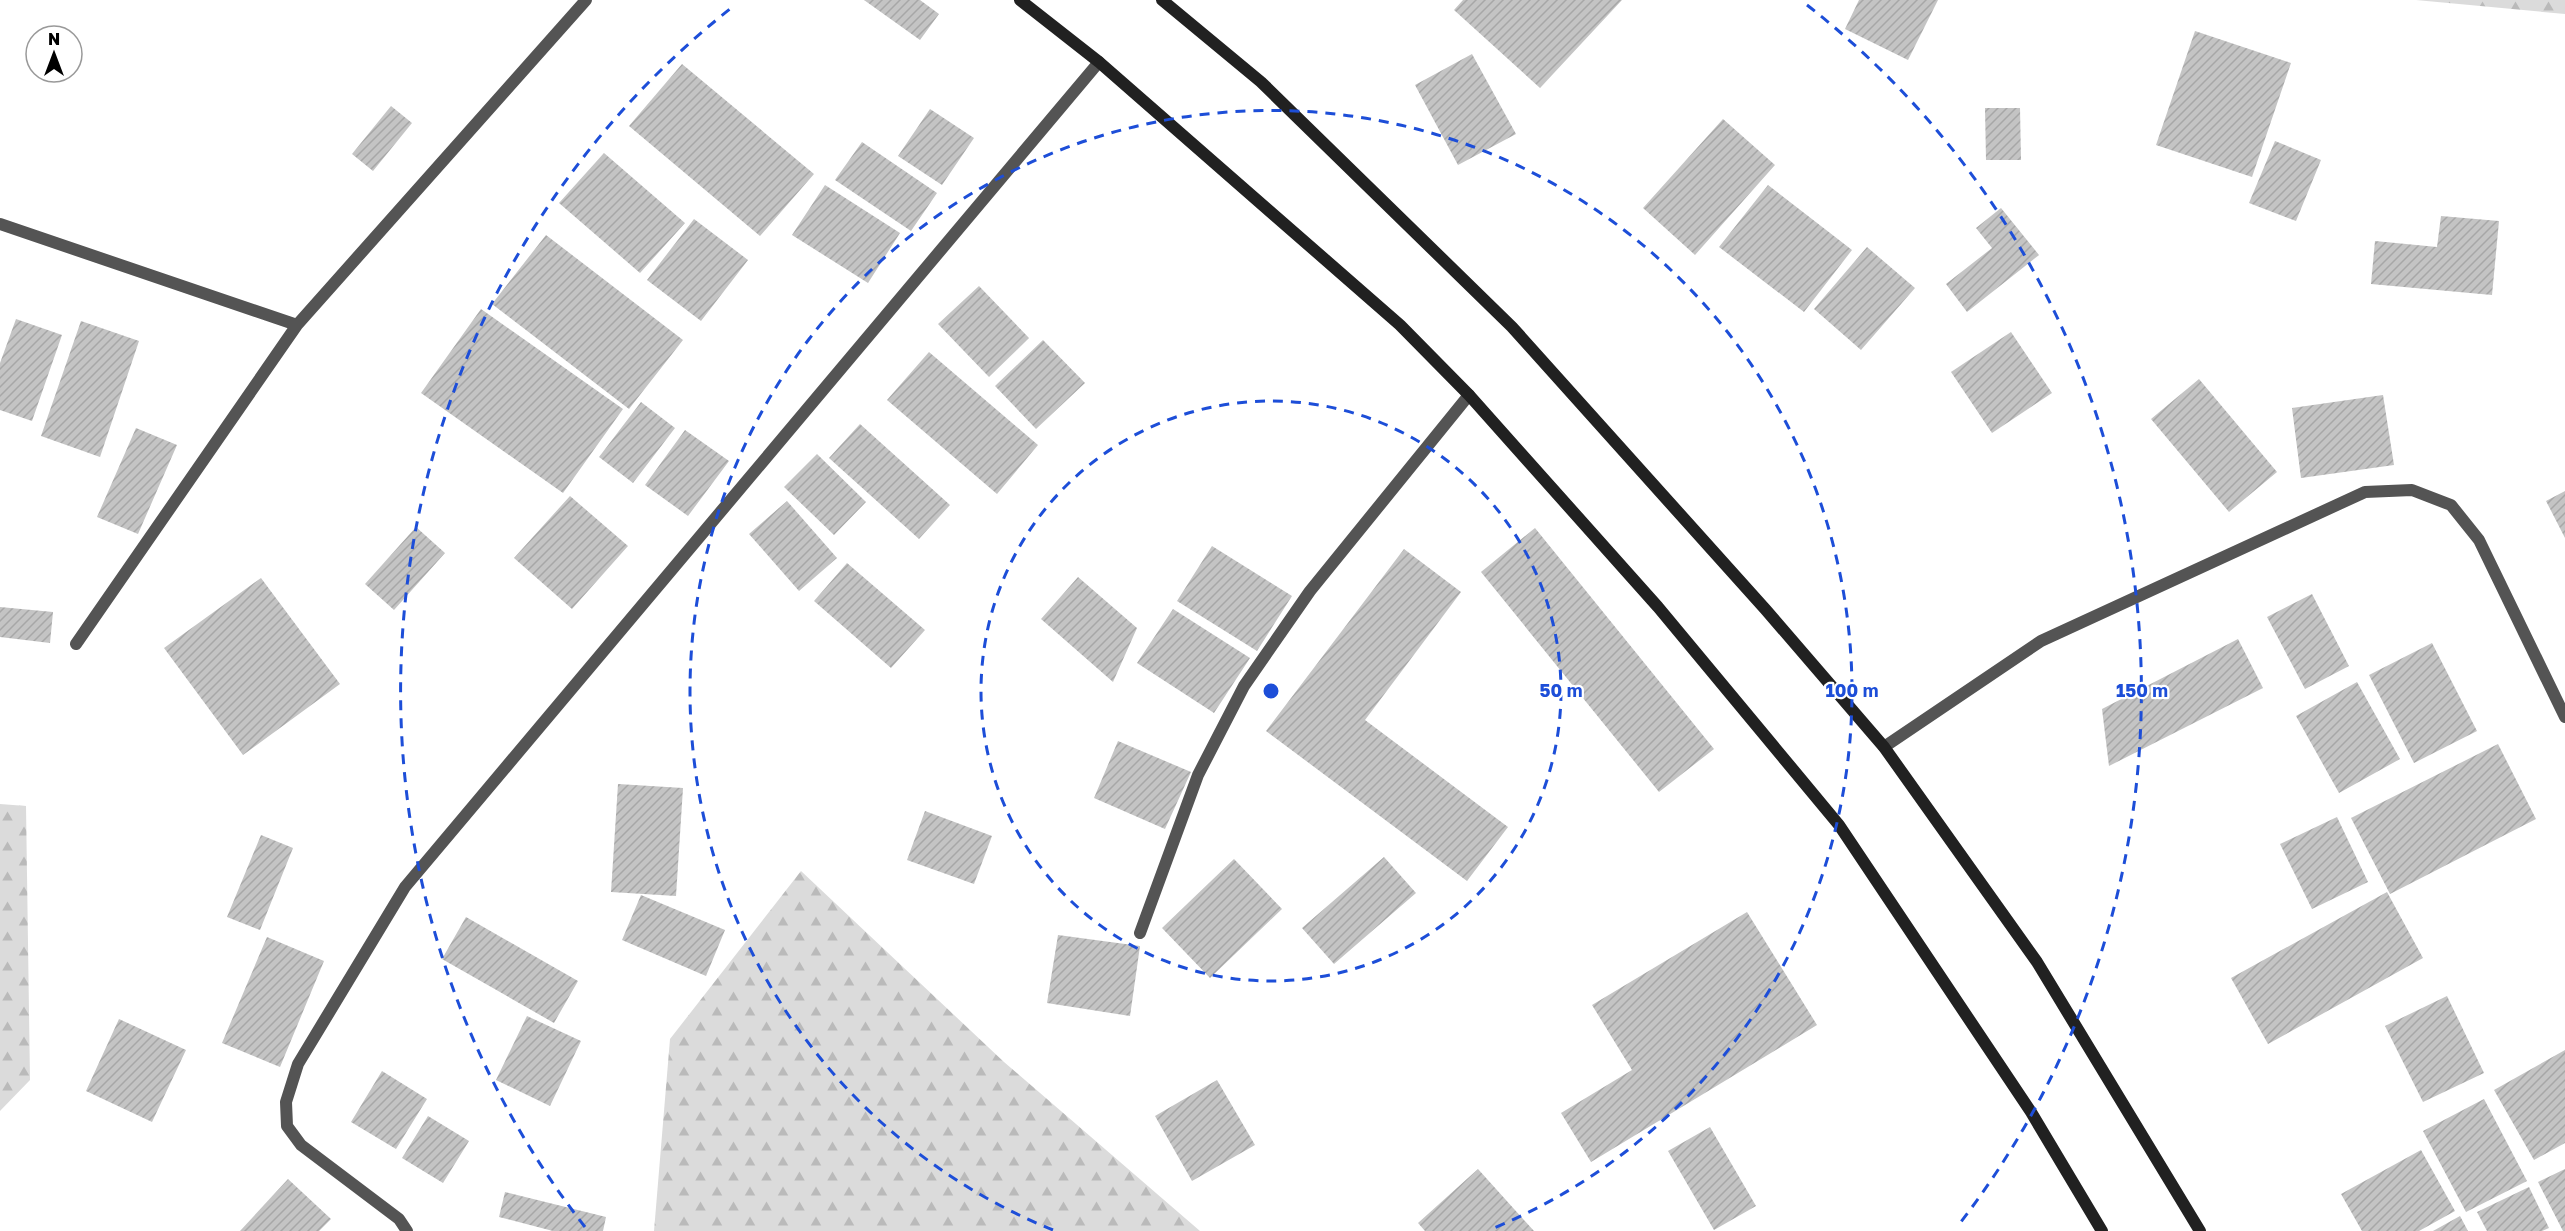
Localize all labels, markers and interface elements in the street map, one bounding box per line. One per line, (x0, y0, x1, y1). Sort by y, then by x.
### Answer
north arrow (24, 24, 84, 84)
text: N (48, 29, 60, 49)
text: 50 m (1540, 679, 1582, 701)
text: 100 m (1826, 679, 1878, 701)
text: 150 m (2116, 679, 2168, 701)
centre of rings (1261, 681, 1281, 701)

